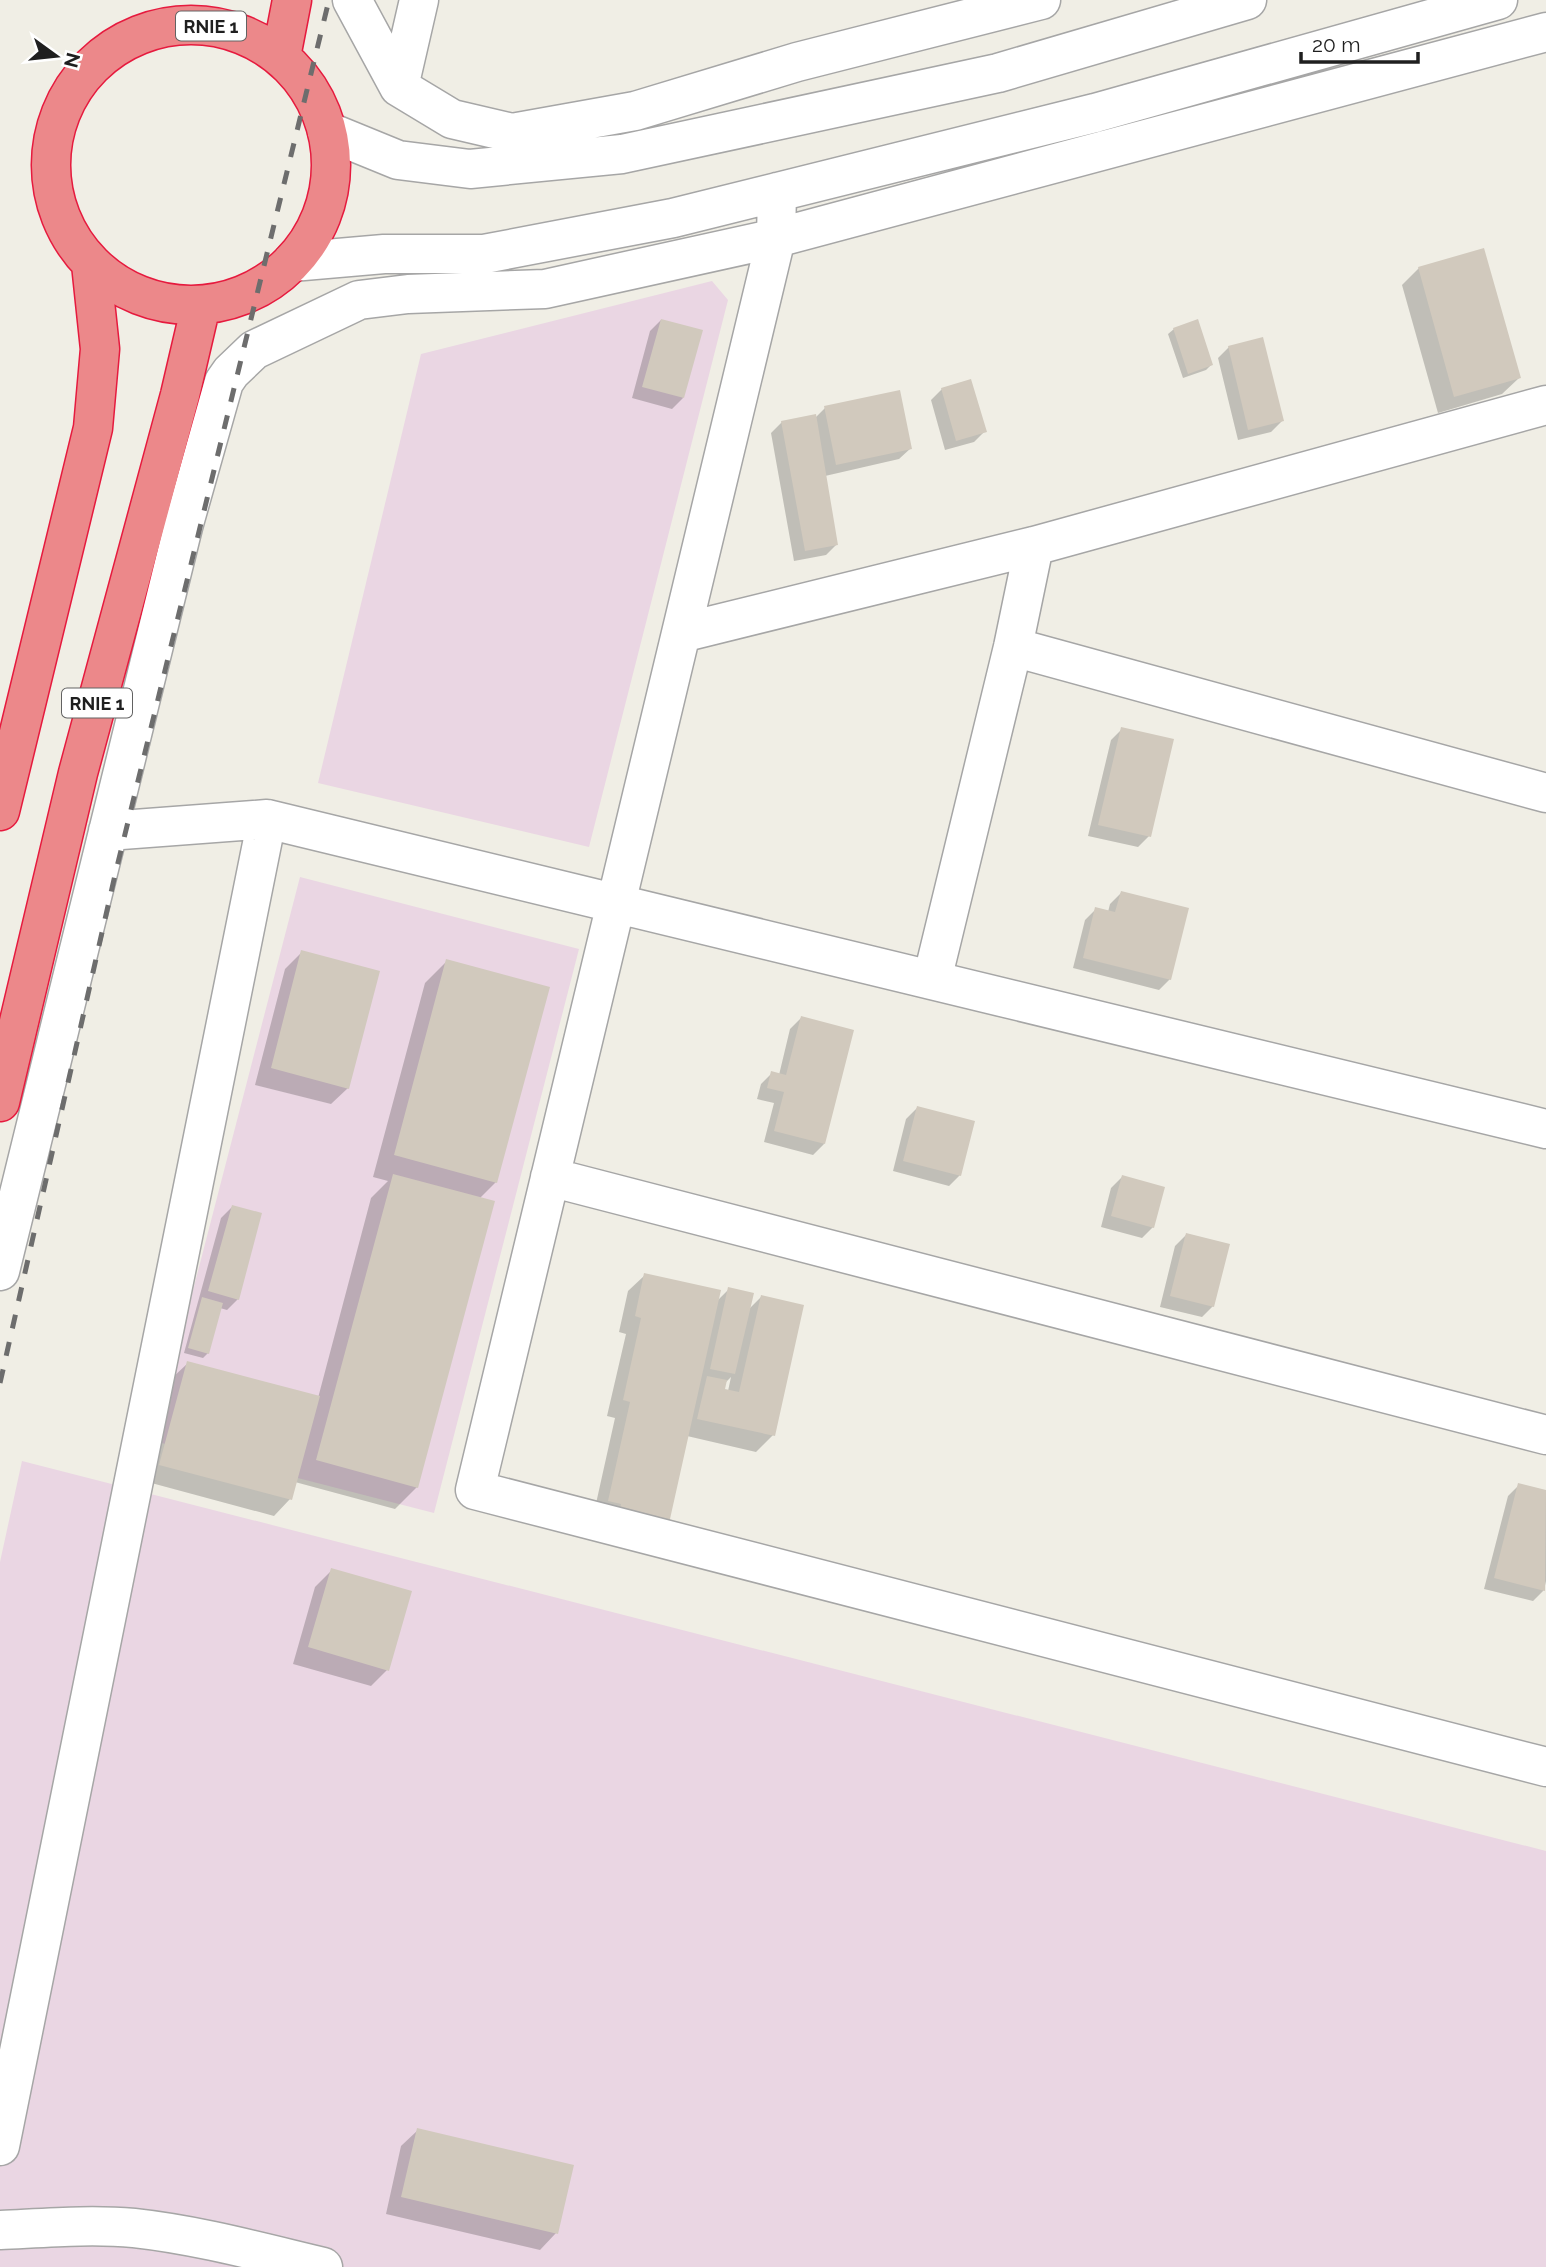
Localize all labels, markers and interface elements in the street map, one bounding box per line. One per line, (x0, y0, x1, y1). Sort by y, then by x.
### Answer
road number: RNIE 1 (176, 12, 246, 41)
north arrow (21, 21, 91, 91)
scale bar (1301, 21, 1418, 65)
text: 20 m (1312, 32, 1360, 57)
text: N (60, 51, 85, 70)
road number: RNIE 1 (62, 688, 132, 718)

